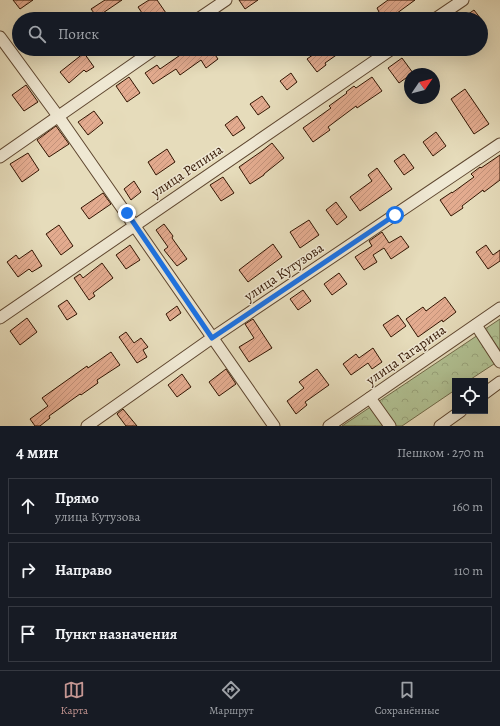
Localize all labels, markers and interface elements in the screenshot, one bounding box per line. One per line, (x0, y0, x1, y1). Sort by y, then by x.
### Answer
search box (12, 12, 488, 56)
icon: search (26, 23, 48, 45)
text: Поиск (58, 24, 99, 44)
north arrow (404, 68, 440, 104)
street label: улица Репина (147, 140, 227, 203)
route end (118, 204, 136, 222)
route start (386, 206, 404, 224)
street label: улица Кутузова (240, 238, 328, 306)
street label: улица Гагарина (361, 320, 450, 390)
map controls (452, 378, 488, 414)
button: locate (452, 378, 488, 414)
text: 4 мин (16, 441, 59, 464)
text: Пешком · 270 m (397, 444, 484, 461)
text: Прямо (55, 488, 99, 508)
icon: ahead (17, 495, 39, 517)
text: 160 m (452, 498, 483, 515)
text: улица Кутузова (55, 508, 141, 525)
icon: right (17, 559, 39, 581)
text: Направо (55, 560, 112, 580)
text: 110 m (454, 562, 483, 579)
icon: arrive (17, 623, 39, 645)
text: Пункт назначения (55, 624, 177, 644)
tab: Карта (60, 679, 88, 718)
tab: Маршрут (209, 679, 254, 718)
tab: Сохранённые (375, 679, 440, 718)

